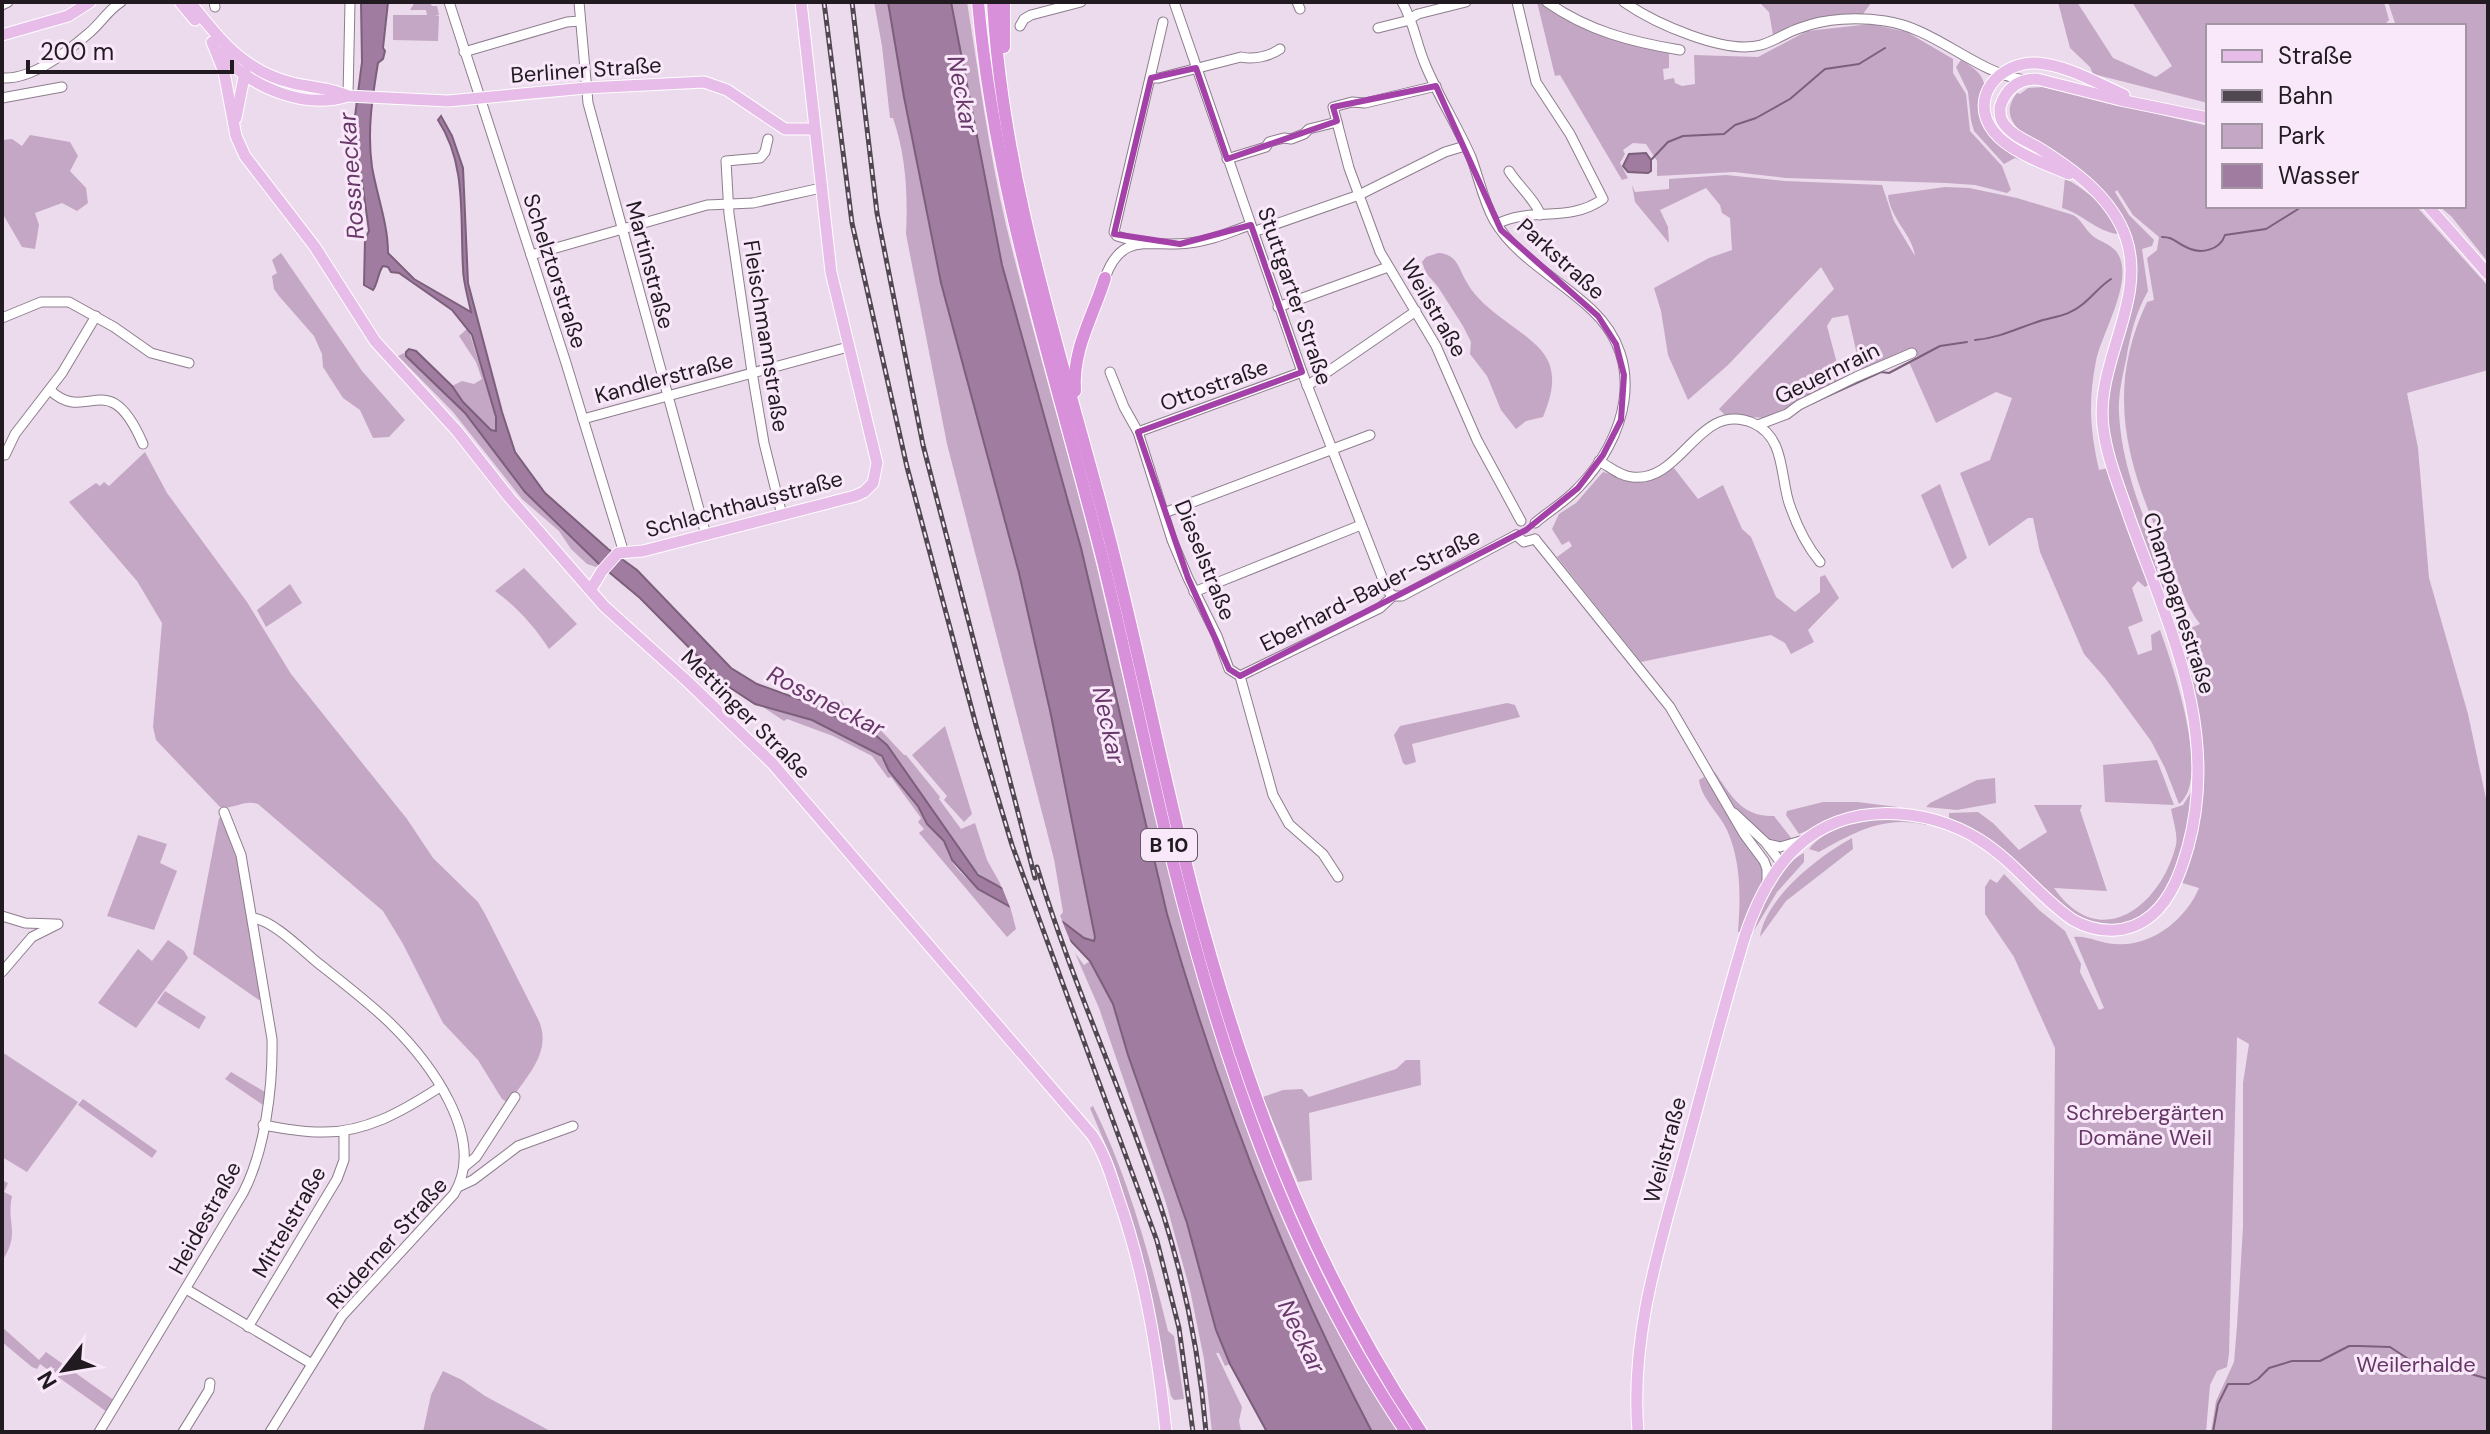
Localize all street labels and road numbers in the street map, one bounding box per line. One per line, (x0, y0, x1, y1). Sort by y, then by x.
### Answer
street label: Berliner Straße (509, 50, 663, 90)
street label: Schelztorstraße (516, 190, 594, 352)
street label: Martinstraße (619, 198, 681, 332)
street label: Stuttgarter Straße (1251, 203, 1339, 389)
street label: Parkstraße (1511, 212, 1611, 306)
street label: Fleischmannstraße (737, 238, 795, 434)
street label: Weilstraße (1394, 254, 1474, 362)
street label: Geuernrain (1770, 335, 1884, 411)
street label: Kandlerstraße (592, 346, 736, 410)
street label: Ottostraße (1156, 352, 1272, 418)
street label: Schlachthausstraße (642, 464, 846, 544)
street label: Dieselstraße (1168, 496, 1242, 624)
street label: Champagnestraße (2136, 509, 2222, 697)
street label: Eberhard-Bauer-Straße (1255, 522, 1485, 658)
street label: Mettinger Straße (675, 643, 817, 785)
road number: B 10 (1141, 829, 1197, 861)
street label: Weilstraße (1637, 1094, 1693, 1206)
street label: Heidestraße (162, 1156, 248, 1280)
street label: Mittelstraße (245, 1161, 333, 1283)
street label: Rüderner Straße (320, 1171, 454, 1315)

